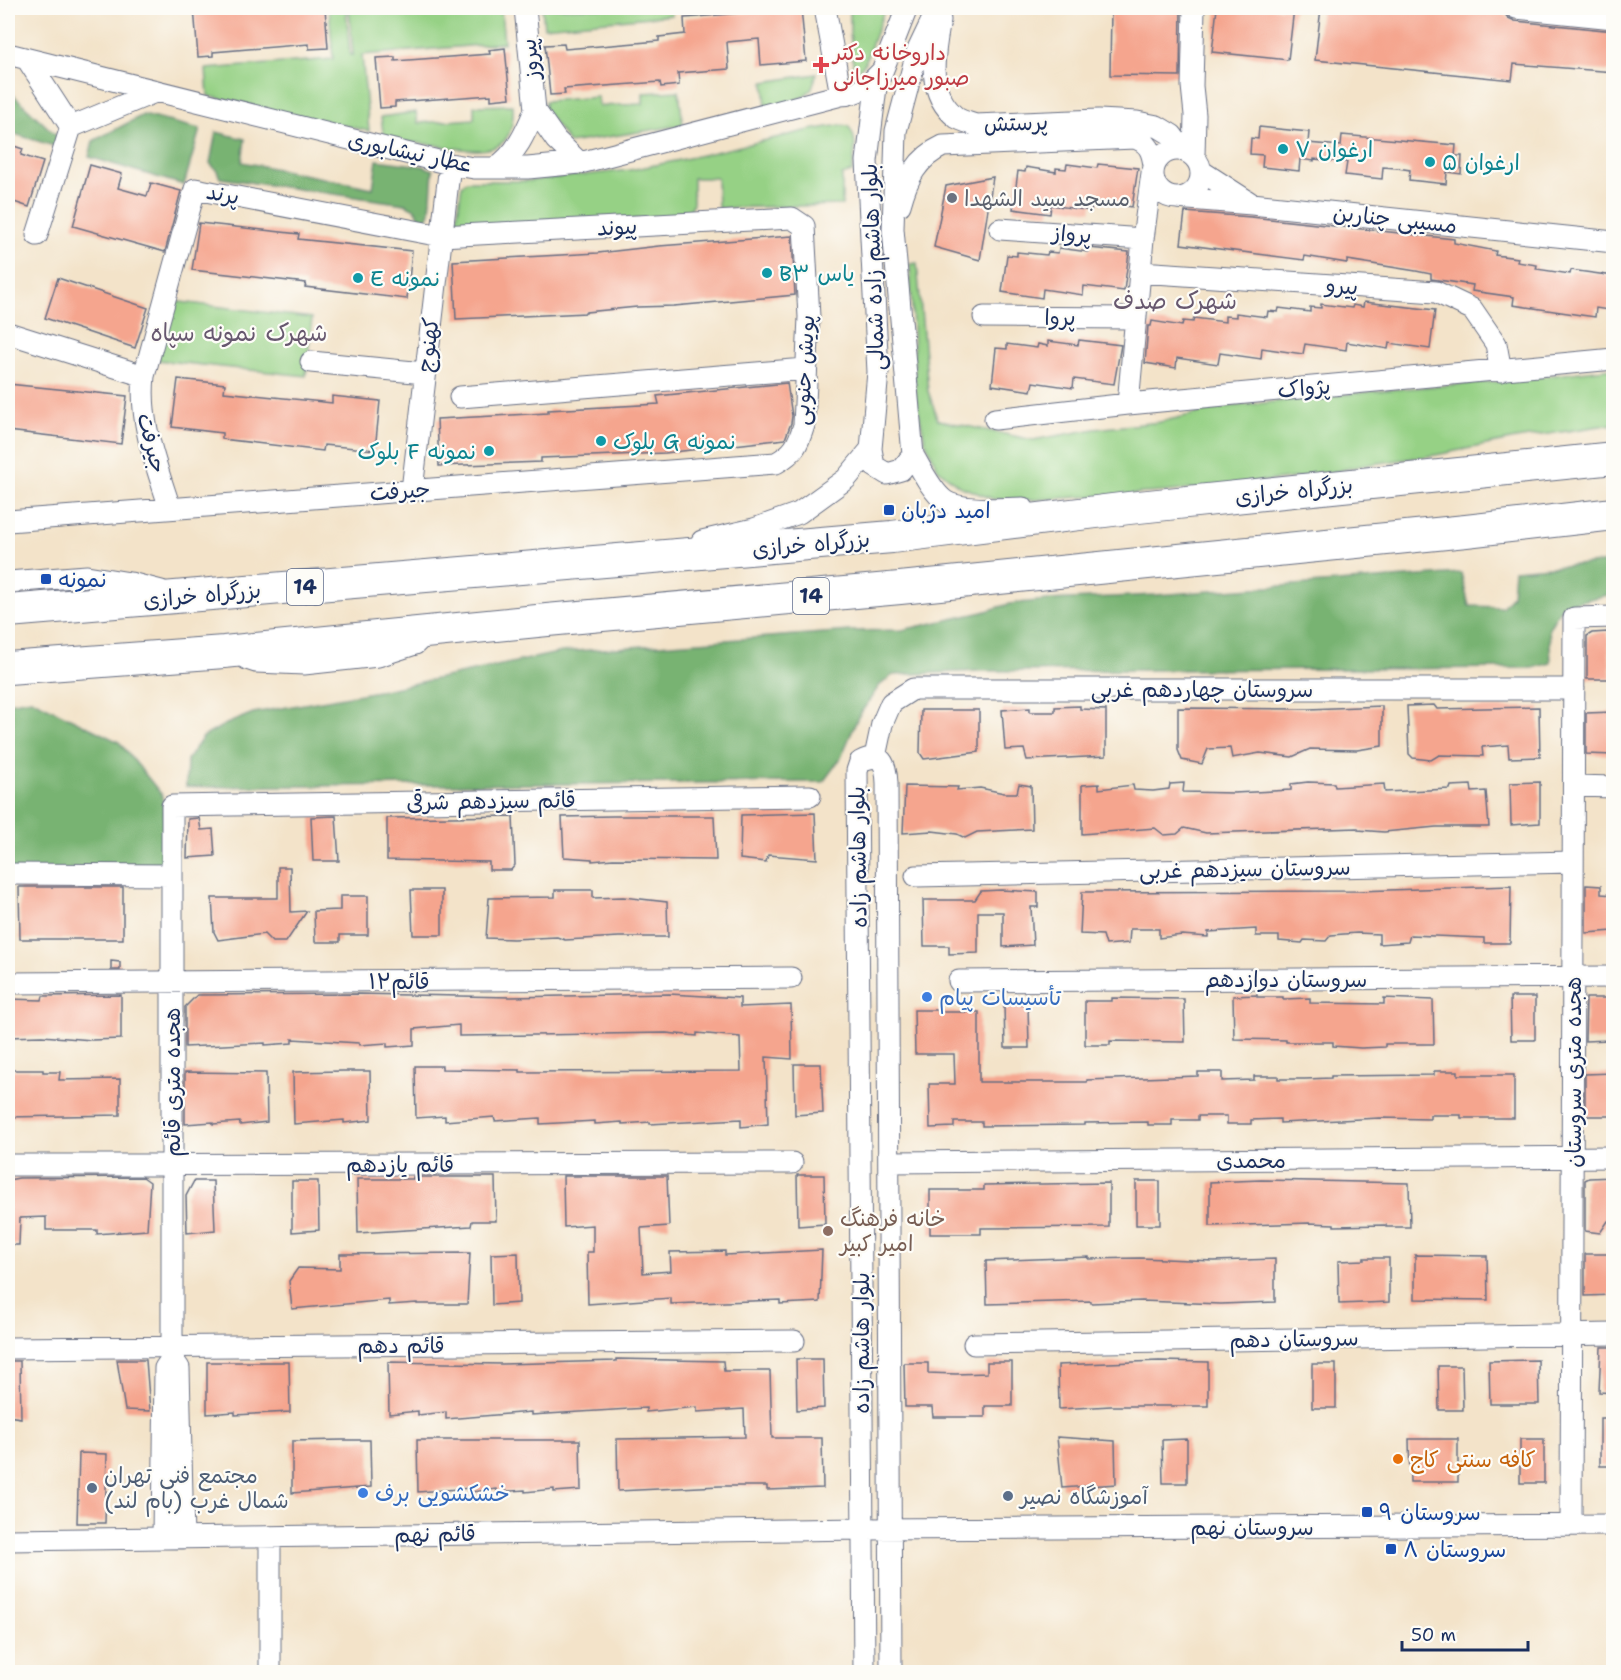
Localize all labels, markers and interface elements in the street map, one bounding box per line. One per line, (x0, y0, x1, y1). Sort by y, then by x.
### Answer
street label: پیروز (513, 37, 547, 83)
place label: داروخانه دکتر صبور میرزاجانی (831, 38, 970, 92)
marker: داروخانه دکتر صبور میرزاجانی (814, 58, 828, 72)
street label: پرستش (983, 107, 1049, 139)
street label: عطار نیشابوری (345, 125, 475, 179)
place label: ارغوان ۷ (1295, 135, 1373, 164)
marker: ارغوان ۷ (1276, 142, 1290, 156)
place label: ارغوان ۵ (1442, 148, 1520, 177)
marker: ارغوان ۵ (1423, 155, 1437, 169)
street label: بلوار هاشم زاده شمالی (855, 163, 893, 371)
street label: پرند (204, 177, 242, 211)
place label: مسجد سید الشهدا (964, 184, 1130, 213)
marker: مسجد سید الشهدا (945, 191, 959, 205)
street label: مسیبی چناربن (1331, 198, 1459, 240)
street label: پیوند (596, 211, 638, 243)
street label: پرواز (1049, 218, 1093, 250)
place label: B۳ یاس (779, 259, 855, 288)
place label: E نمونه (370, 264, 441, 293)
marker: B۳ یاس (760, 266, 774, 280)
street label: پیرو (1323, 270, 1359, 302)
marker: E نمونه (351, 271, 365, 285)
district label: شهرک صدف (1113, 285, 1237, 317)
street label: پروا (1044, 303, 1076, 332)
street label: پویش جنوبی (787, 314, 821, 426)
street label: كهنوج (410, 316, 446, 374)
district label: شهرک نمونه سپاه (150, 317, 328, 349)
street label: پژواک (1276, 371, 1332, 405)
street label: جیرفت (131, 410, 173, 476)
place label: بلوک G نمونه (613, 427, 737, 456)
marker: بلوک G نمونه (594, 434, 608, 448)
place label: بلوک F نمونه (357, 437, 477, 466)
marker: بلوک F نمونه (482, 444, 496, 458)
street label: بزرگراه خرازی (1234, 470, 1354, 512)
street label: جيرفت (369, 474, 431, 508)
place label: امید دژبان (901, 496, 991, 525)
marker: امید دژبان (882, 503, 896, 517)
street label: بزرگراه خرازی (751, 524, 871, 564)
place label: نمونه (58, 565, 108, 594)
road number: 14 (287, 569, 323, 605)
marker: نمونه (39, 572, 53, 586)
street label: بزرگراه خرازی (142, 575, 262, 615)
road number: 14 (793, 578, 829, 614)
street label: سروستان چهاردهم غربی (1091, 675, 1313, 706)
street label: قائم سیزدهم شرقی (406, 785, 576, 819)
street label: بلوار هاشم زاده (842, 786, 876, 928)
street label: سروستان سیزدهم غربی (1139, 853, 1351, 887)
street label: سروستان دوازدهم (1205, 965, 1367, 996)
street label: قائم۱۲ (368, 967, 430, 998)
street label: هجده متری سروستان (1559, 976, 1588, 1168)
place label: تأسیسات پیام (939, 983, 1062, 1014)
marker: تأسیسات پیام (920, 990, 934, 1004)
street label: هجده متری قائم (158, 1007, 189, 1157)
street label: محمدی (1216, 1146, 1286, 1175)
street label: قائم یازدهم (346, 1150, 454, 1181)
place label: خانه فرهنگ امیر کبیر (838, 1204, 946, 1258)
marker: خانه فرهنگ امیر کبیر (821, 1224, 835, 1238)
street label: بلوار هاشم زاده (847, 1272, 878, 1414)
street label: سروستان دهم (1229, 1323, 1359, 1357)
street label: قائم دهم (357, 1331, 445, 1362)
place label: کافه سنتی کاج (1410, 1445, 1536, 1474)
marker: کافه سنتی کاج (1391, 1452, 1405, 1466)
place label: مجتمع فنی تهران شمال غرب (بام لند) (104, 1461, 289, 1517)
place label: خشکشویی برف (375, 1479, 510, 1508)
marker: مجتمع فنی تهران شمال غرب (بام لند) (85, 1481, 99, 1495)
place label: آموزشگاه نصیر (1018, 1482, 1149, 1511)
marker: خشکشویی برف (356, 1486, 370, 1500)
marker: آموزشگاه نصیر (1001, 1489, 1015, 1503)
place label: سروستان ٩ (1379, 1498, 1481, 1527)
marker: سروستان ٩ (1360, 1505, 1374, 1519)
street label: سروستان نهم (1190, 1513, 1314, 1544)
street label: قائم نهم (394, 1519, 476, 1551)
place label: سروستان ٨ (1403, 1535, 1506, 1564)
marker: سروستان ٨ (1384, 1542, 1398, 1556)
scale bar (1402, 1614, 1528, 1652)
text: 50 m (1411, 1623, 1456, 1647)

